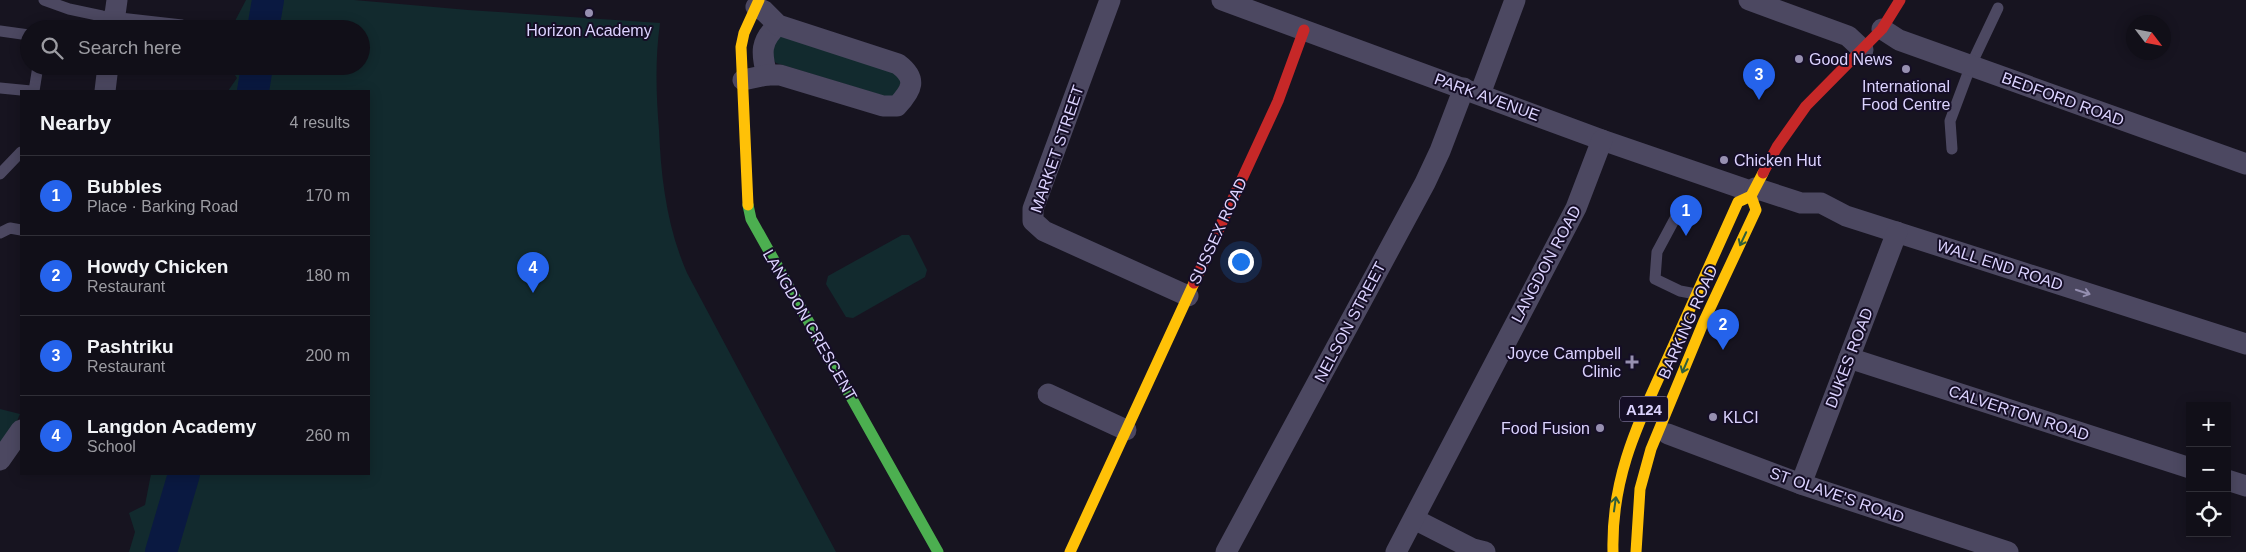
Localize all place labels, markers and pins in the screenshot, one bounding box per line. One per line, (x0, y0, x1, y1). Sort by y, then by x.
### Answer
marker: Horizon Academy (583, 7, 595, 19)
place label: Horizon Academy (526, 22, 652, 39)
place label: Good News (1809, 51, 1893, 68)
marker: Good News (1793, 53, 1805, 65)
pin: 3 (1743, 59, 1775, 100)
marker: International Food Centre (1900, 63, 1912, 75)
place label: International Food Centre (1862, 78, 1951, 113)
place label: Chicken Hut (1734, 152, 1822, 169)
marker: Chicken Hut (1718, 154, 1730, 166)
pin: 1 (1670, 195, 1702, 236)
pin: 4 (517, 252, 549, 293)
pin: 2 (1707, 309, 1739, 350)
place label: Joyce Campbell Clinic (1507, 345, 1621, 380)
marker: Joyce Campbell Clinic (1625, 355, 1639, 369)
place label: KLCI (1723, 409, 1759, 426)
marker: KLCI (1707, 411, 1719, 423)
place label: Food Fusion (1501, 420, 1590, 437)
marker: Food Fusion (1594, 422, 1606, 434)

